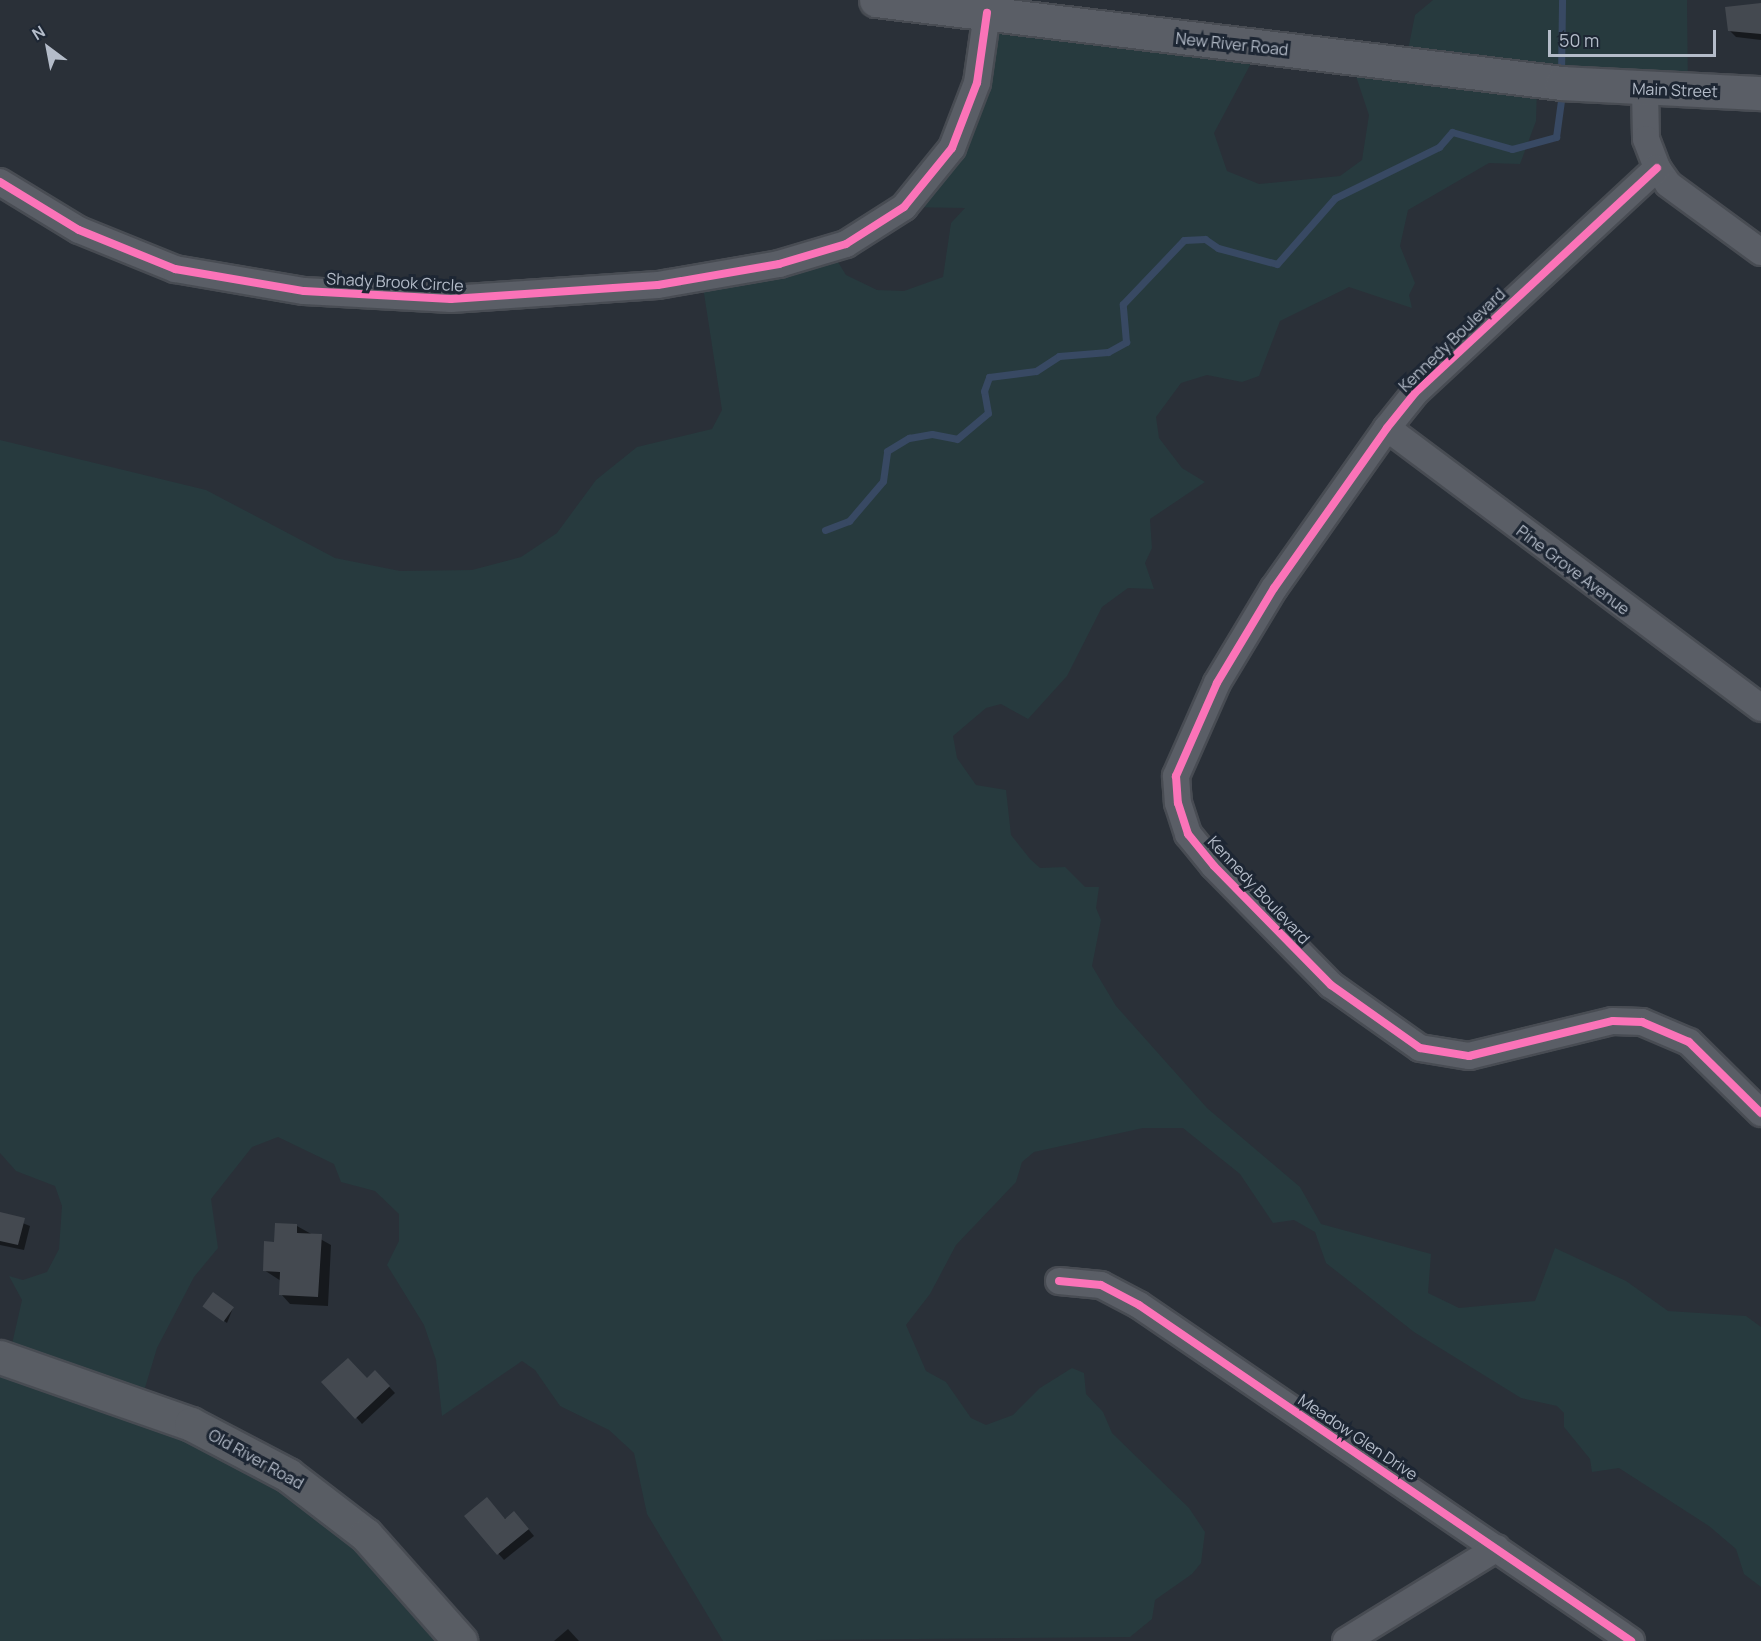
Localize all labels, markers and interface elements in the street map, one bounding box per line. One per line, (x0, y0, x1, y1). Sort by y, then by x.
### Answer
north arrow (18, 18, 78, 78)
scale bar (1551, 18, 1719, 56)
text: N (28, 20, 49, 45)
text: 50 m (1559, 28, 1599, 52)
street label: New River Road (1175, 29, 1289, 59)
street label: Main Street (1632, 79, 1718, 101)
street label: Shady Brook Circle (326, 269, 464, 295)
street label: Kennedy Boulevard (1395, 284, 1509, 396)
street label: Pine Grove Avenue (1513, 521, 1633, 619)
street label: Kennedy Boulevard (1204, 832, 1314, 948)
street label: Meadow Glen Drive (1295, 1390, 1421, 1484)
street label: Old River Road (205, 1425, 307, 1493)

